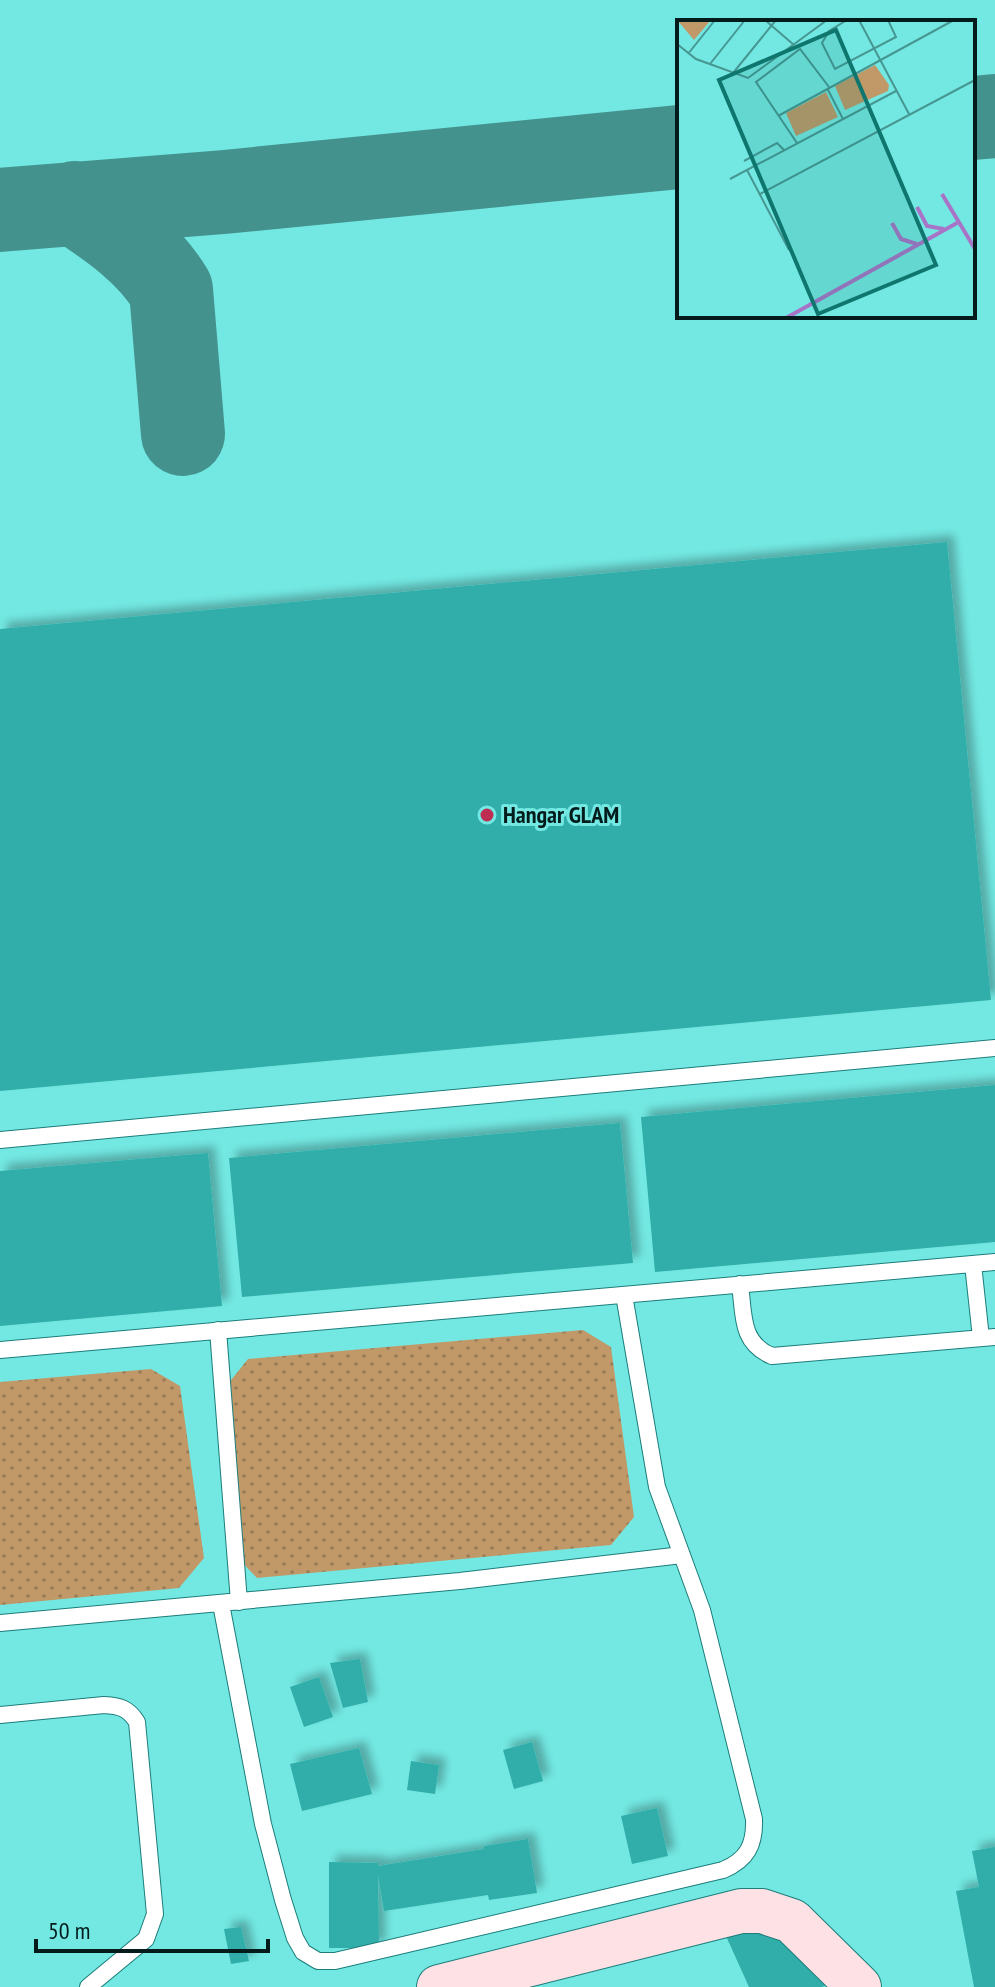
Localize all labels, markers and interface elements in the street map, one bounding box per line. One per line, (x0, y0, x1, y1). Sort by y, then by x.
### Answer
inset map (677, 20, 975, 318)
place label: Hangar GLAM (503, 799, 619, 830)
marker: Hangar GLAM (478, 806, 496, 824)
scale bar (36, 1903, 268, 1953)
text: 50 m (48, 1915, 90, 1946)

